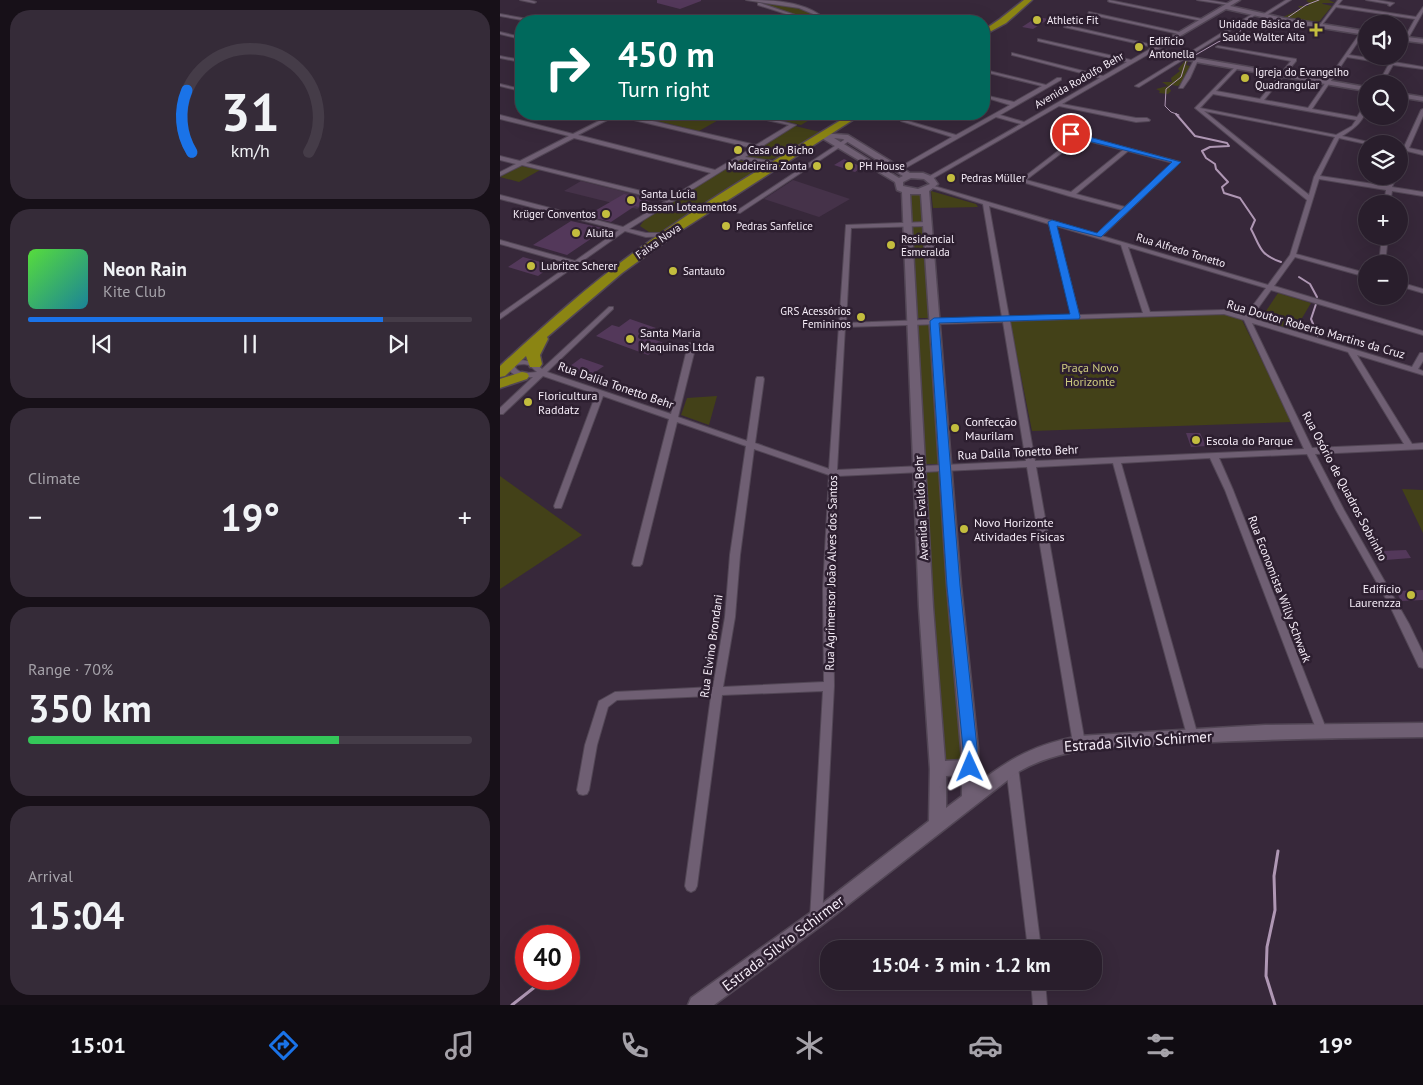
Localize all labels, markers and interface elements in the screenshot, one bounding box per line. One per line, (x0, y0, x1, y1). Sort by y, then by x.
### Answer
place label: Athletic Fit (1047, 13, 1099, 27)
marker: Athletic Fit (1031, 14, 1043, 26)
map controls (1358, 15, 1408, 305)
button: sound (1358, 15, 1408, 65)
place label: Unidade Básica de Saúde Walter Aita (1219, 17, 1305, 44)
marker: Unidade Básica de Saúde Walter Aita (1309, 23, 1323, 37)
text: 450 m (618, 31, 715, 77)
place label: Edifício Antonella (1149, 34, 1194, 61)
icon: right (535, 35, 600, 100)
marker: Edifício Antonella (1133, 41, 1145, 53)
street label: Avenida Rodolfo Behr (1032, 49, 1126, 111)
place label: Igreja do Evangelho Quadrangular (1255, 65, 1349, 92)
marker: Igreja do Evangelho Quadrangular (1239, 72, 1251, 84)
text: Turn right (618, 75, 710, 103)
button: search (1358, 75, 1408, 125)
text: 31 (221, 78, 279, 145)
pin (1050, 113, 1092, 155)
icon: arrive (1057, 120, 1085, 148)
button: layers (1358, 135, 1408, 185)
text: km/h (230, 139, 270, 162)
place label: Casa do Bicho (748, 143, 814, 157)
marker: Casa do Bicho (732, 144, 744, 156)
place label: Madeireira Zonta (728, 159, 807, 173)
place label: PH House (859, 159, 905, 173)
marker: Madeireira Zonta (811, 160, 823, 172)
marker: PH House (843, 160, 855, 172)
place label: Pedras Müller (961, 171, 1026, 185)
marker: Pedras Müller (945, 172, 957, 184)
place label: Santa Lúcia Bassan Loteamentos (641, 187, 737, 214)
marker: Santa Lúcia Bassan Loteamentos (625, 194, 637, 206)
button: + (1358, 195, 1408, 245)
place label: Krüger Conventos (513, 207, 596, 221)
marker: Krüger Conventos (600, 208, 612, 220)
place label: Pedras Sanfelice (736, 219, 813, 233)
street label: Faixa Nova (633, 220, 683, 262)
marker: Pedras Sanfelice (720, 220, 732, 232)
place label: Aluita (586, 226, 614, 240)
marker: Aluita (570, 227, 582, 239)
street label: Rua Alfredo Tonetto (1135, 230, 1227, 270)
place label: Residencial Esmeralda (901, 232, 955, 259)
marker: Residencial Esmeralda (885, 239, 897, 251)
button: − (1358, 255, 1408, 305)
text: Neon Rain (103, 257, 187, 281)
place label: Lubritec Scherer (541, 259, 617, 273)
marker: Lubritec Scherer (525, 260, 537, 272)
place label: Santauto (683, 264, 725, 278)
marker: Santauto (667, 265, 679, 277)
text: Kite Club (103, 281, 166, 301)
street label: Rua Doutor Roberto Martins da Cruz (1225, 296, 1407, 362)
place label: GRS Acessórios Femininos (780, 304, 851, 331)
marker: GRS Acessórios Femininos (855, 311, 867, 323)
place label: Santa Maria Maquinas Ltda (640, 325, 715, 354)
icon: previous (88, 330, 116, 358)
icon: pause (236, 330, 264, 358)
icon: next (384, 330, 412, 358)
marker: Santa Maria Maquinas Ltda (624, 333, 636, 345)
street label: Rua Dalila Tonetto Behr (556, 358, 676, 412)
park label: Praça Novo Horizonte (1061, 360, 1119, 389)
place label: Floricultura Raddatz (538, 388, 597, 417)
marker: Floricultura Raddatz (522, 396, 534, 408)
street label: Rua Osório de Quadros Sobrinho (1299, 409, 1391, 563)
place label: Confecção Maurilam (965, 414, 1017, 443)
marker: Confecção Maurilam (949, 422, 961, 434)
place label: Escola do Parque (1206, 433, 1293, 448)
marker: Escola do Parque (1190, 434, 1202, 446)
street label: Rua Dalila Tonetto Behr (957, 441, 1079, 463)
street label: Avenida Evaldo Behr (911, 455, 931, 561)
text: Climate (28, 468, 80, 488)
street label: Rua Agrimensor João Alves dos Santos (822, 475, 840, 671)
text: 19° (220, 492, 280, 541)
text: − (28, 498, 42, 535)
text: + (458, 498, 472, 535)
street label: Rua Economista Willy Schwark (1245, 513, 1315, 665)
place label: Novo Horizonte Atividades Físicas (974, 515, 1064, 544)
marker: Novo Horizonte Atividades Físicas (958, 523, 970, 535)
place label: Edifício Laurenzza (1349, 581, 1401, 610)
marker: Edifício Laurenzza (1405, 589, 1417, 601)
street label: Rua Elvino Brondani (696, 593, 726, 699)
text: Range · 70% (28, 659, 113, 679)
text: 350 km (28, 683, 152, 732)
street label: Estrada Silvio Schirmer (1063, 726, 1213, 756)
position arrow (943, 740, 995, 792)
text: Arrival (28, 866, 73, 886)
text: 15:04 (28, 890, 124, 939)
street label: Estrada Silvio Schirmer (718, 891, 848, 995)
speed limit sign: 40 (515, 925, 580, 990)
text: 15:04 · 3 min · 1.2 km (871, 953, 1051, 977)
icon: directions (266, 1028, 301, 1063)
icon: music (442, 1028, 477, 1063)
icon: phone (617, 1028, 652, 1063)
icon: climate (792, 1028, 827, 1063)
icon: car (968, 1028, 1003, 1063)
icon: filters (1143, 1028, 1178, 1063)
text: 15:01 (70, 1031, 126, 1059)
text: 19° (1318, 1031, 1353, 1059)

